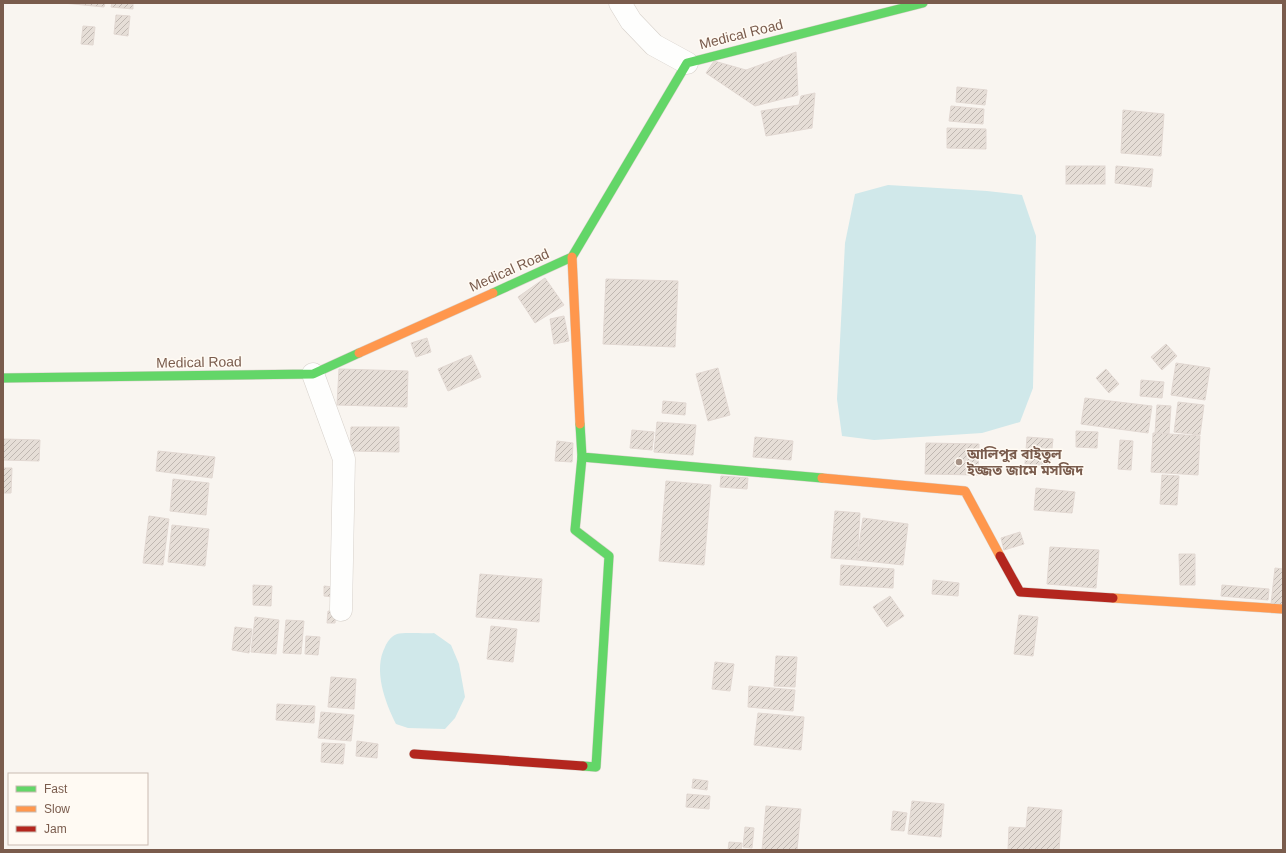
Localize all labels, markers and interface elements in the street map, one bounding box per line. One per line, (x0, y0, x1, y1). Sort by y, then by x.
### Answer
street label: Medical Road (698, 16, 784, 52)
street label: Medical Road (467, 245, 551, 295)
street label: Medical Road (156, 353, 242, 371)
place label: আলিপুর বাইতুল ইজ্জত জামে মসজিদ (966, 446, 1084, 478)
marker: আলিপুর বাইতুল ইজ্জত জামে মসজিদ (954, 457, 964, 467)
legend (8, 773, 148, 845)
text: Fast (44, 782, 68, 796)
text: Slow (44, 802, 70, 816)
text: Jam (44, 822, 67, 836)

